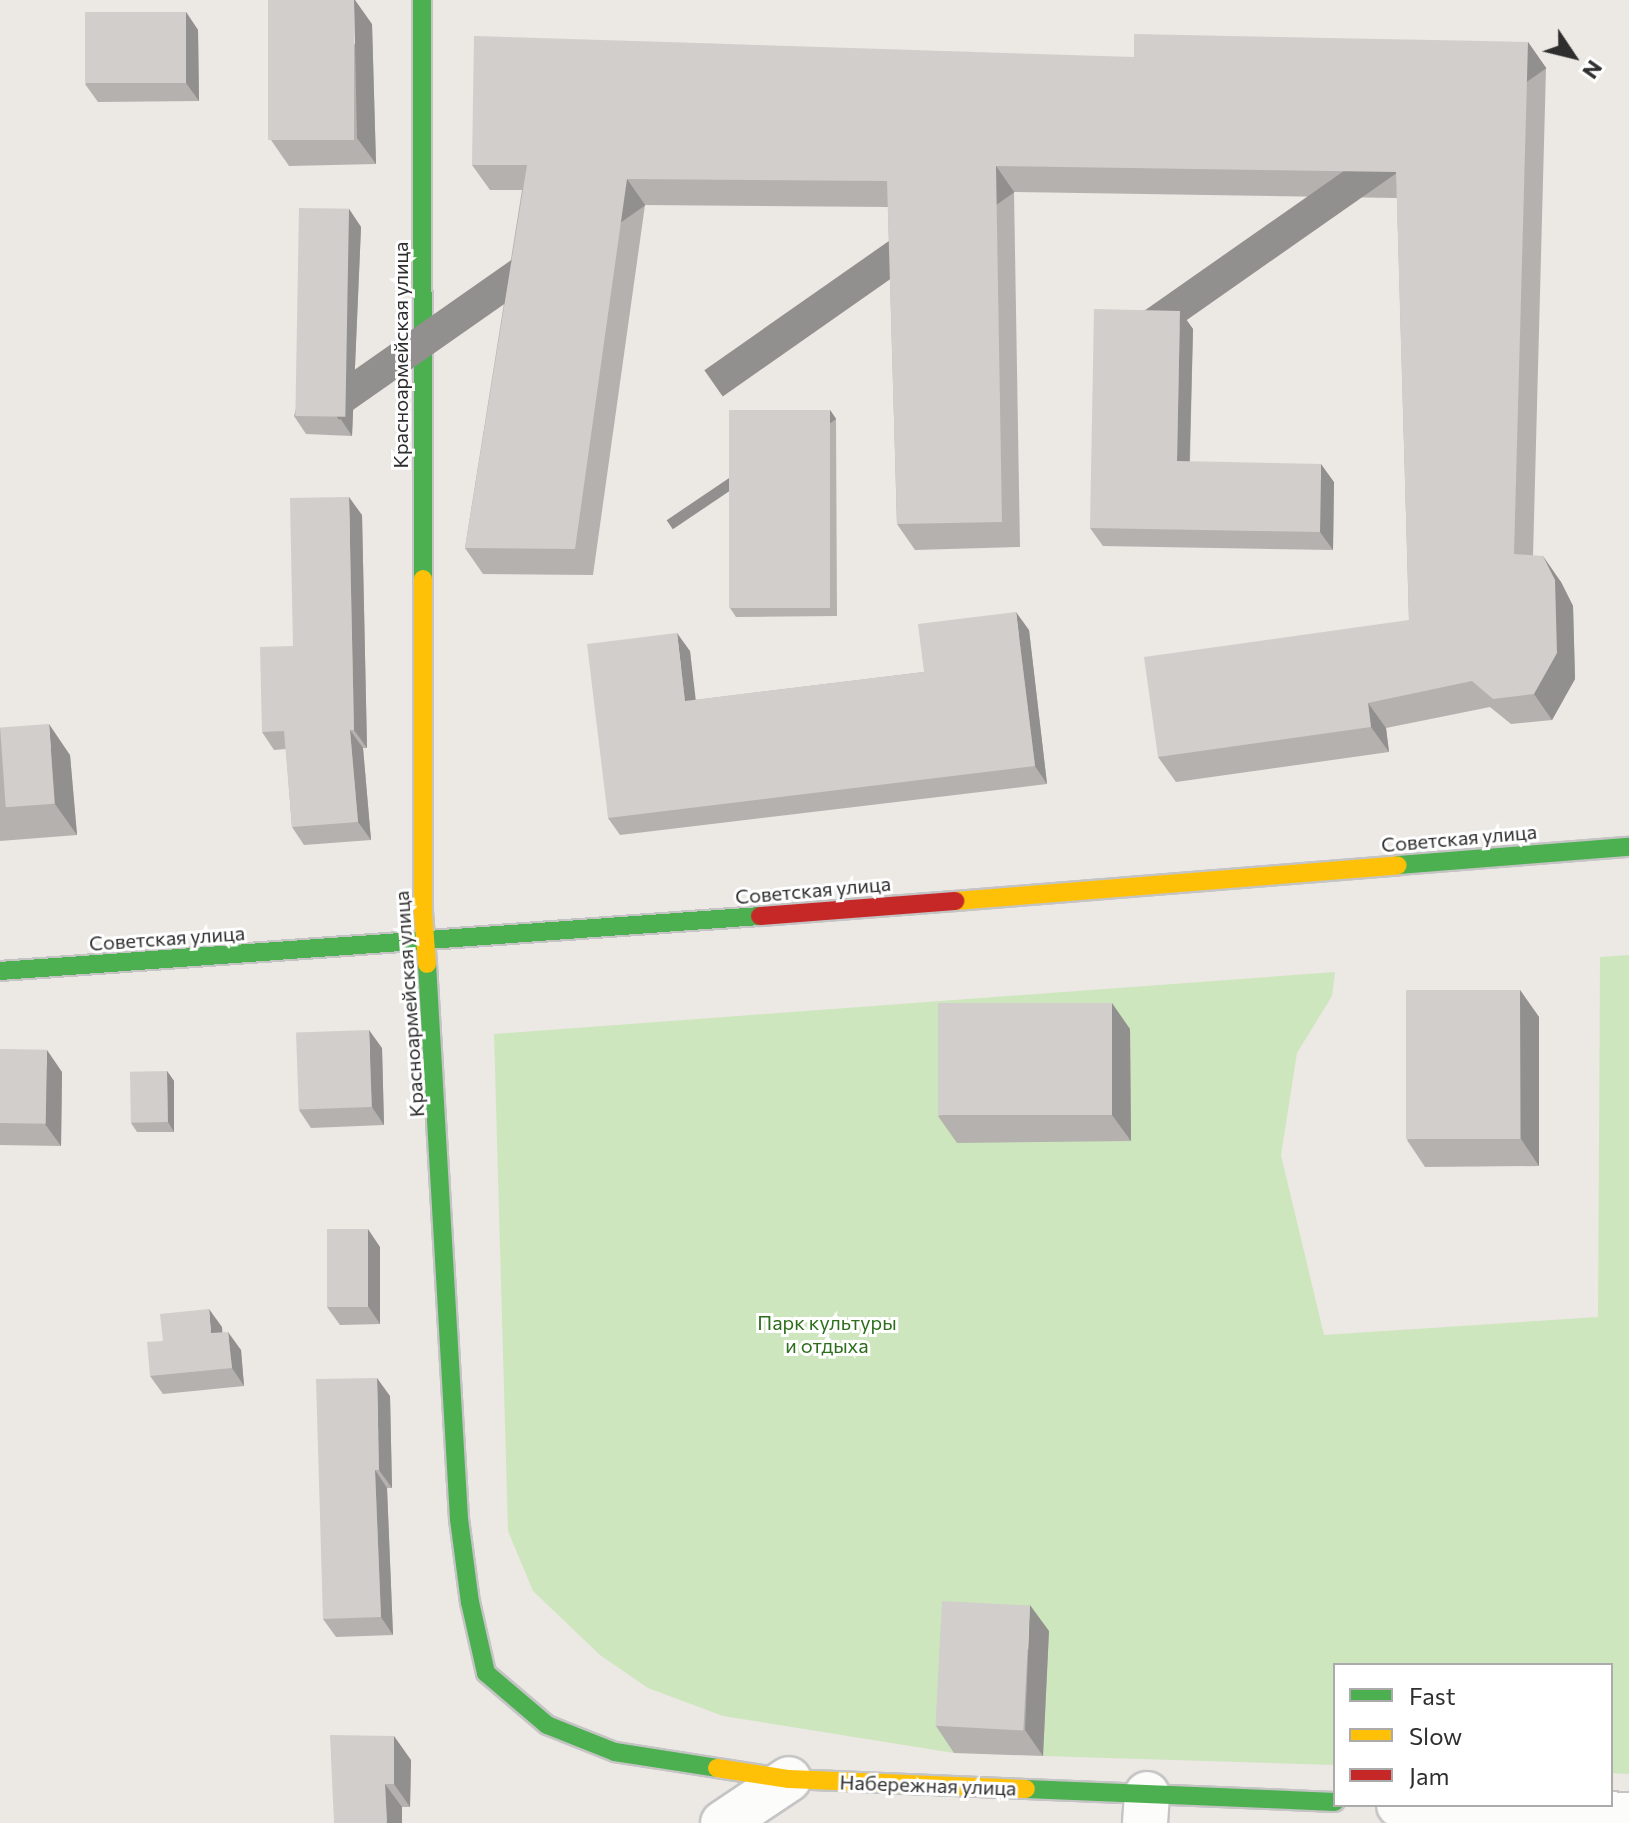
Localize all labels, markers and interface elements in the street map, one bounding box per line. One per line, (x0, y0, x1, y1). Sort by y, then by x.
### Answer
north arrow (1533, 16, 1613, 96)
text: N (1577, 56, 1609, 85)
street label: Красноармейская улица (388, 242, 412, 468)
street label: Советская улица (1380, 819, 1538, 857)
street label: Советская улица (734, 871, 892, 909)
street label: Красноармейская улица (389, 890, 429, 1118)
street label: Советская улица (88, 921, 246, 955)
park label: Парк культуры и отдыха (757, 1310, 897, 1357)
legend (1333, 1663, 1613, 1807)
text: Fast (1409, 1681, 1456, 1710)
text: Slow (1409, 1721, 1462, 1750)
text: Jam (1409, 1761, 1449, 1790)
street label: Набережная улица (839, 1770, 1017, 1800)

